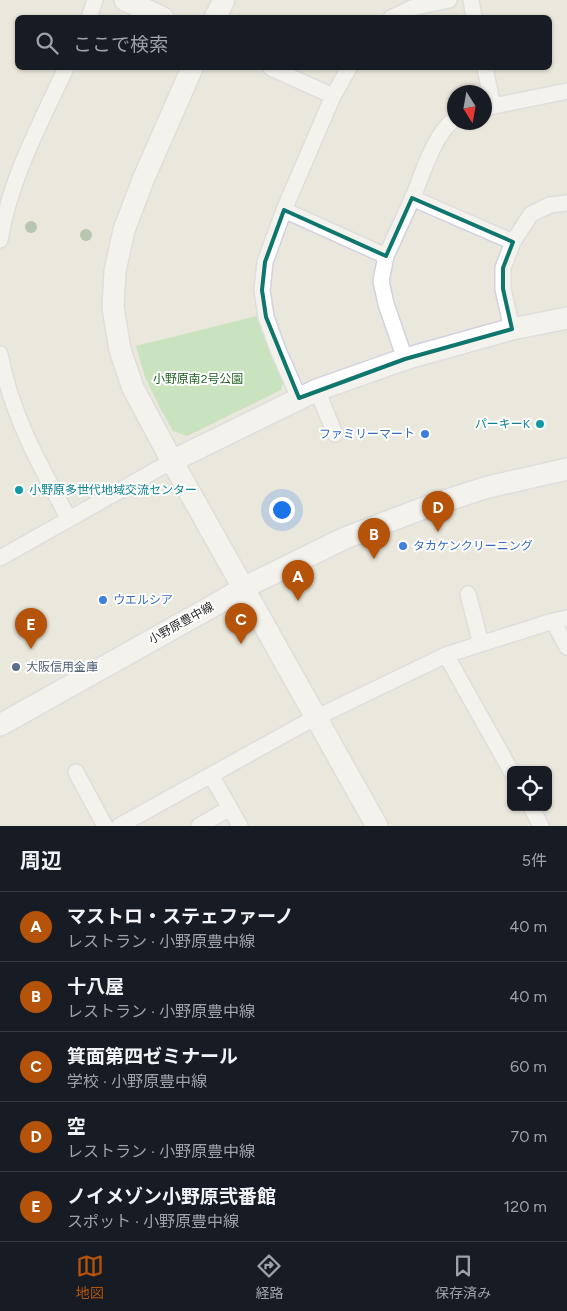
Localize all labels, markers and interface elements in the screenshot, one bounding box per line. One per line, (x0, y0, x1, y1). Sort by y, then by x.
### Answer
search box (15, 15, 552, 70)
icon: search (33, 29, 61, 57)
text: ここで検索 (73, 33, 168, 56)
north arrow (447, 85, 492, 130)
park label: 小野原南2号公園 (153, 372, 243, 386)
place label: パーキーK (475, 417, 531, 431)
marker: パーキーK (534, 418, 546, 430)
place label: ファミリーマート (319, 427, 415, 441)
marker: ファミリーマート (419, 428, 431, 440)
place label: 小野原多世代地域交流センター (29, 483, 197, 497)
marker: 小野原多世代地域交流センター (13, 484, 25, 496)
pin: D (422, 491, 454, 532)
your location (269, 497, 295, 523)
pin: B (358, 518, 390, 559)
place label: タカケンクリーニング (413, 539, 533, 553)
marker: タカケンクリーニング (397, 540, 409, 552)
pin: A (282, 560, 314, 601)
place label: ウエルシア (113, 593, 173, 607)
marker: ウエルシア (97, 594, 109, 606)
street label: 小野原豊中線 (146, 599, 216, 647)
pin: C (225, 603, 257, 644)
pin: E (15, 608, 47, 649)
place label: 大阪信用金庫 (26, 660, 98, 674)
marker: 大阪信用金庫 (10, 661, 22, 673)
map controls (507, 766, 552, 811)
button: locate (507, 766, 552, 811)
text: 周辺 (20, 848, 62, 873)
text: 5件 (522, 851, 547, 870)
text: マストロ・ステェファーノ (67, 905, 294, 928)
text: A (30, 917, 42, 936)
text: 40 m (509, 917, 547, 936)
text: レストラン · 小野原豊中線 (67, 932, 255, 951)
text: 十八屋 (67, 975, 124, 998)
text: B (31, 987, 41, 1006)
text: 40 m (509, 987, 547, 1006)
text: レストラン · 小野原豊中線 (67, 1002, 255, 1021)
text: 箕面第四ゼミナール (67, 1045, 238, 1068)
text: C (30, 1057, 42, 1076)
text: 60 m (510, 1057, 547, 1076)
text: 学校 · 小野原豊中線 (67, 1072, 207, 1091)
text: 空 (67, 1115, 86, 1138)
text: D (30, 1127, 42, 1146)
text: 70 m (511, 1127, 547, 1146)
text: レストラン · 小野原豊中線 (67, 1142, 255, 1161)
text: ノイメゾン小野原弐番館 (67, 1185, 276, 1208)
text: E (31, 1197, 41, 1216)
text: 120 m (504, 1197, 547, 1216)
text: スポット · 小野原豊中線 (67, 1212, 239, 1231)
tab: 地図 (76, 1252, 104, 1302)
tab: 経路 (255, 1252, 283, 1302)
tab: 保存済み (435, 1252, 491, 1302)

